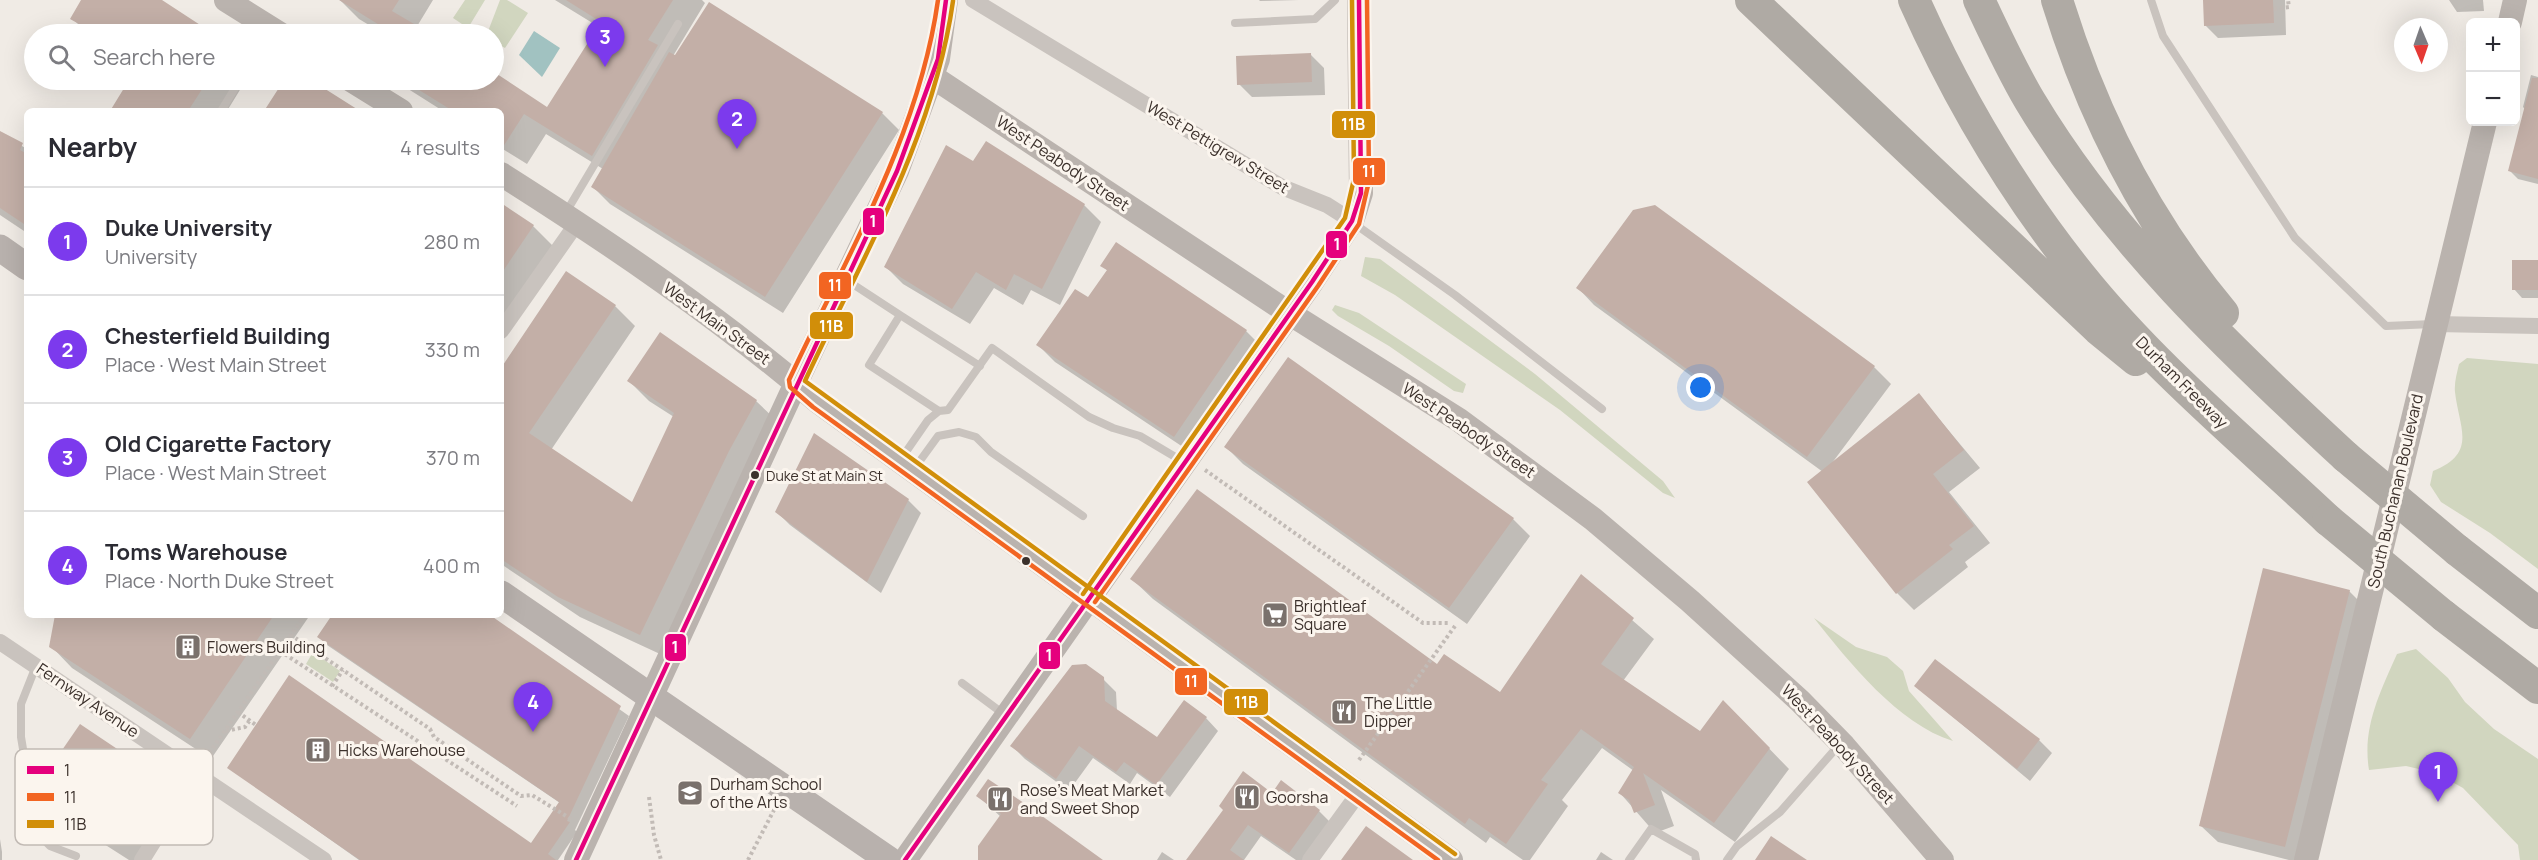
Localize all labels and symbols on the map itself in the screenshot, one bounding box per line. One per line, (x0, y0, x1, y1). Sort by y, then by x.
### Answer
pin: 3 (586, 17, 624, 67)
north arrow (2394, 18, 2448, 72)
street label: West Pettigrew Street (1143, 96, 1293, 198)
pin: 2 (718, 100, 756, 149)
street label: West Peabody Street (992, 110, 1134, 216)
line badge: 11B (1331, 110, 1376, 139)
text: 11B (1341, 113, 1365, 135)
line badge: 11 (1352, 157, 1386, 186)
text: 11 (1362, 160, 1376, 182)
line badge: 1 (862, 207, 885, 236)
text: 1 (869, 210, 877, 232)
line badge: 1 (1325, 230, 1348, 259)
text: 1 (1333, 233, 1341, 255)
line badge: 11 (818, 271, 852, 300)
text: 11 (828, 274, 842, 296)
street label: West Main Street (659, 277, 775, 369)
line badge: 11B (809, 311, 854, 340)
text: 11B (819, 315, 843, 337)
street label: Durham Freeway (2131, 331, 2233, 433)
your location (1686, 373, 1715, 402)
street label: West Peabody Street (1398, 377, 1540, 483)
street label: South Buchanan Boulevard (2362, 392, 2428, 590)
place label: Duke St at Main St (766, 466, 883, 485)
marker: Duke St at Main St (749, 469, 761, 481)
unlabelled marker (1020, 555, 1032, 567)
place label: Brightleaf Square (1294, 595, 1367, 635)
supermarket icon: Brightleaf Square (1260, 600, 1290, 630)
building icon: Flowers Building (173, 632, 203, 662)
line badge: 1 (664, 633, 687, 662)
place label: Flowers Building (207, 636, 325, 658)
text: 1 (671, 636, 679, 658)
line badge: 1 (1038, 641, 1061, 670)
text: 1 (1045, 644, 1053, 666)
street label: Fernway Avenue (32, 658, 144, 742)
line badge: 11 (1174, 667, 1208, 696)
text: 11 (1184, 670, 1198, 692)
street label: West Peabody Street (1777, 679, 1899, 809)
pin: 4 (514, 682, 552, 732)
line badge: 11B (1223, 688, 1269, 716)
text: 11B (1234, 691, 1258, 713)
place label: The Little Dipper (1364, 692, 1432, 732)
restaurant icon: The Little Dipper (1329, 697, 1359, 727)
building icon: Hicks Warehouse (303, 735, 333, 765)
place label: Hicks Warehouse (338, 739, 465, 761)
legend (15, 749, 213, 845)
pin: 1 (2418, 752, 2458, 802)
text: 1 (64, 759, 70, 781)
place label: Durham School of the Arts (710, 773, 822, 813)
school or university icon: Durham School of the Arts (675, 778, 705, 808)
place label: Rose's Meat Market and Sweet Shop (1020, 779, 1164, 819)
restaurant icon: Goorsha (1232, 782, 1262, 812)
restaurant icon: Rose's Meat Market and Sweet Shop (985, 784, 1015, 814)
text: 11 (64, 786, 76, 808)
place label: Goorsha (1266, 786, 1328, 808)
text: 11B (64, 813, 86, 835)

